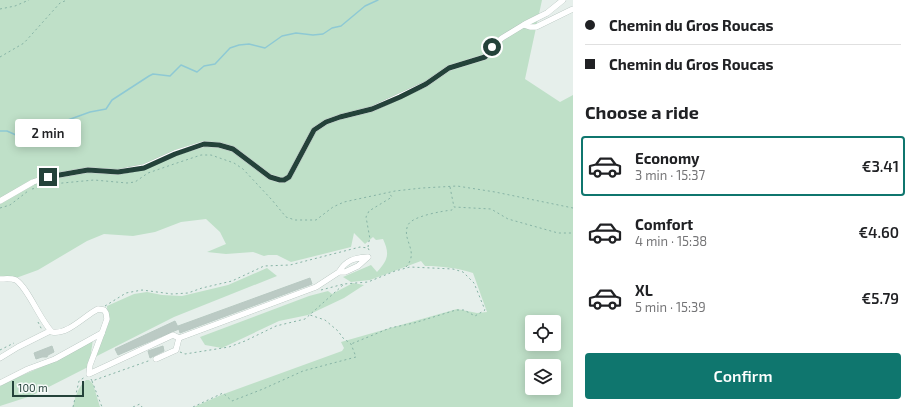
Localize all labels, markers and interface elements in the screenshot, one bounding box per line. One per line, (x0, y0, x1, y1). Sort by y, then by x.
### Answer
text: Chemin du Gros Roucas (609, 16, 774, 34)
route start (483, 38, 501, 56)
text: Chemin du Gros Roucas (609, 55, 774, 73)
text: Choose a ride (585, 101, 699, 123)
callout: 2 min (15, 119, 81, 147)
text: 2 min (32, 125, 64, 141)
icon: car (587, 148, 623, 184)
text: Economy (635, 149, 700, 167)
text: €3.41 (862, 157, 899, 175)
text: 3 min · 15:37 (635, 167, 705, 183)
route end (39, 168, 57, 186)
icon: car (587, 214, 623, 250)
text: Comfort (635, 215, 693, 233)
text: €4.60 (858, 223, 899, 241)
text: 4 min · 15:38 (635, 233, 707, 249)
icon: car (587, 280, 623, 316)
text: XL (635, 281, 653, 299)
text: €5.79 (862, 289, 899, 307)
text: 5 min · 15:39 (635, 299, 706, 315)
map controls (525, 315, 561, 395)
button: locate (525, 315, 561, 351)
button: Confirm (585, 353, 901, 399)
button: layers (525, 359, 561, 395)
scale bar (12, 379, 84, 398)
text: 100 m (18, 381, 48, 394)

